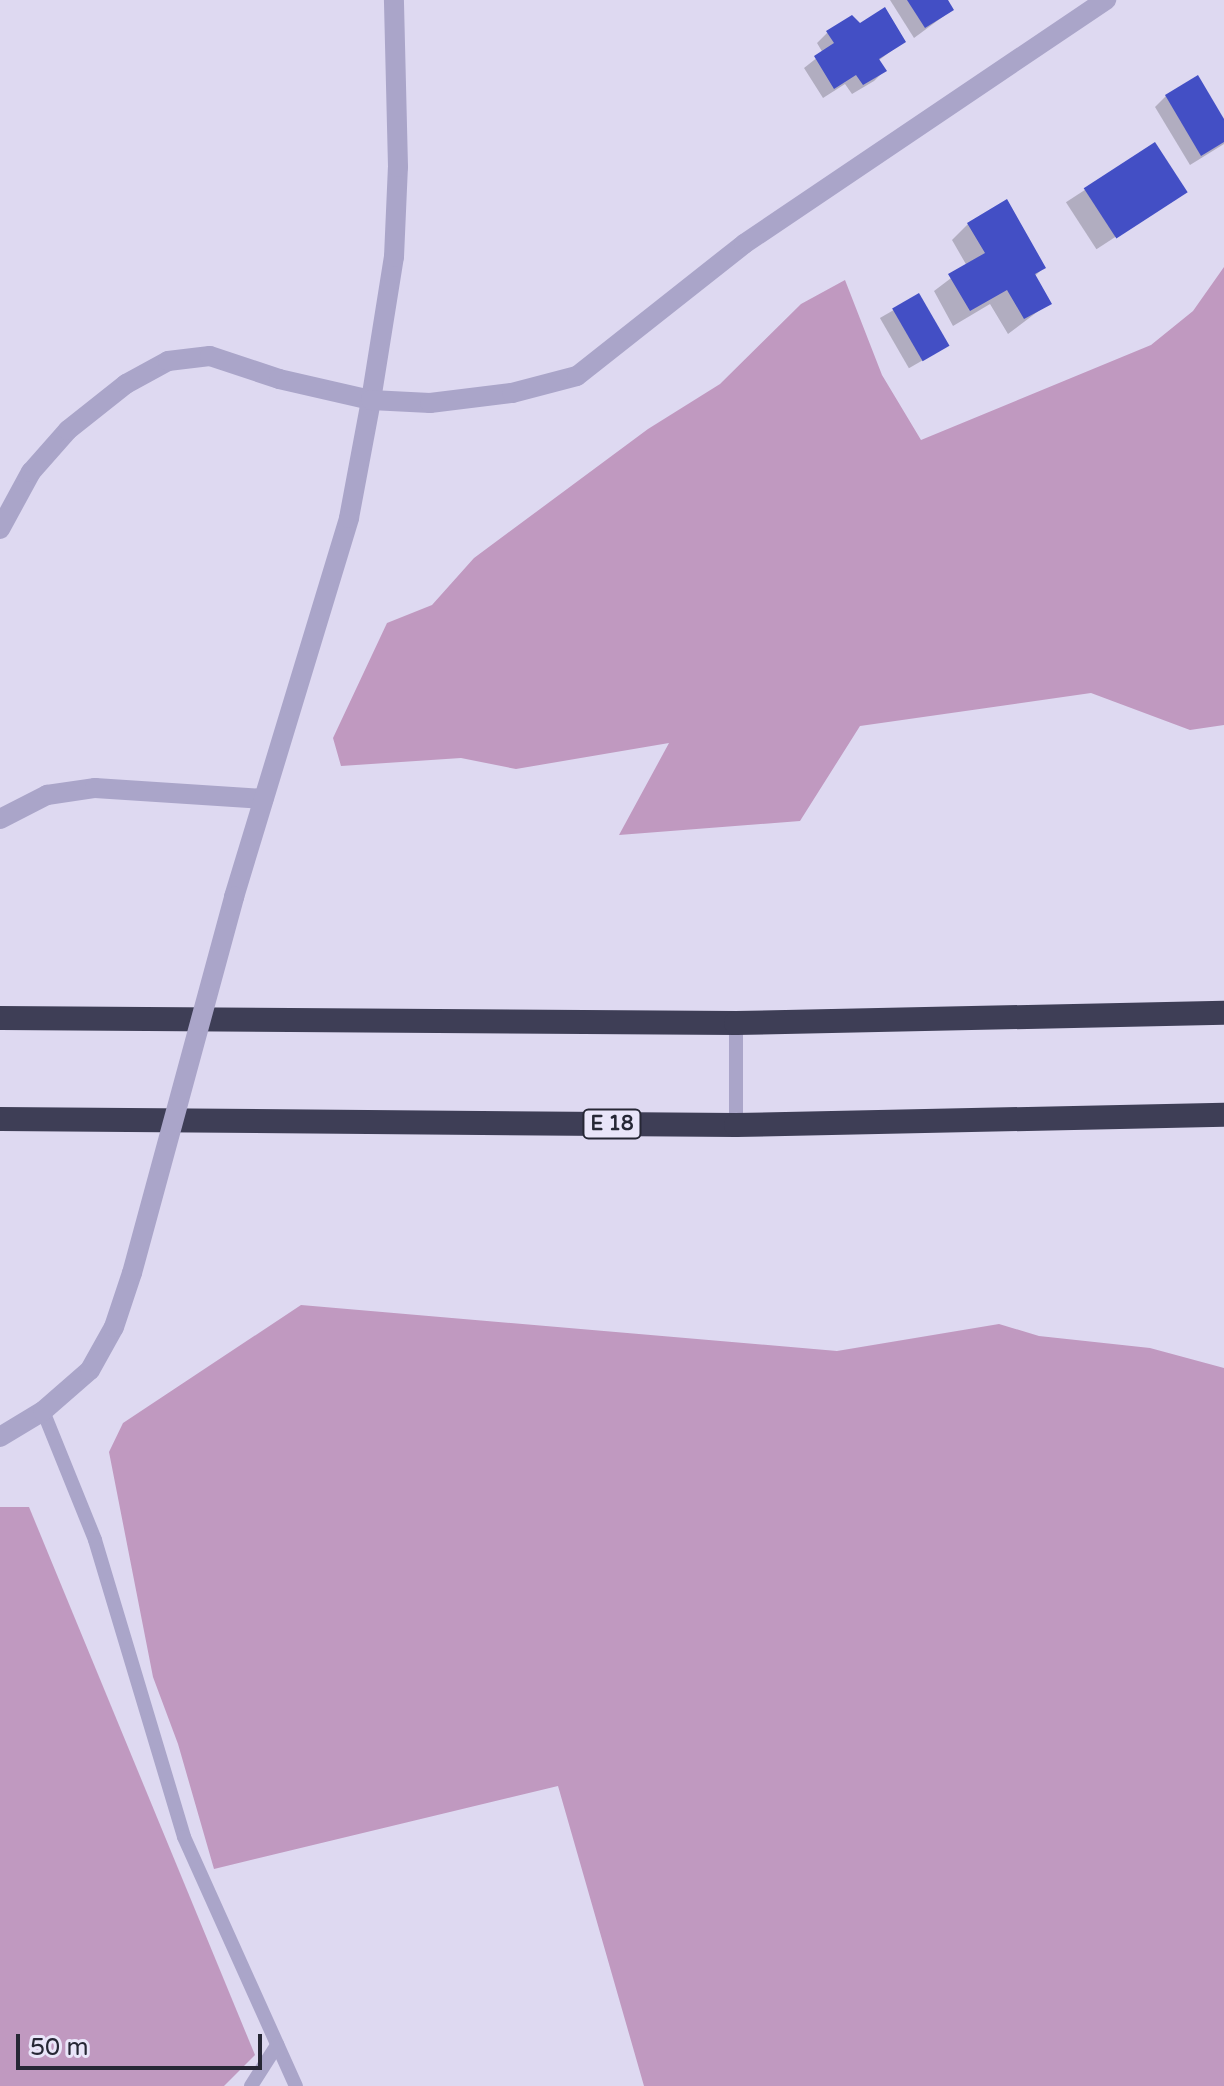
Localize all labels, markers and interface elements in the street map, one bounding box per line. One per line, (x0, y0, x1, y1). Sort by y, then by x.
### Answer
road number: E 18 (582, 1108, 642, 1140)
scale bar (20, 2018, 266, 2068)
text: 50 m (30, 2033, 88, 2062)

